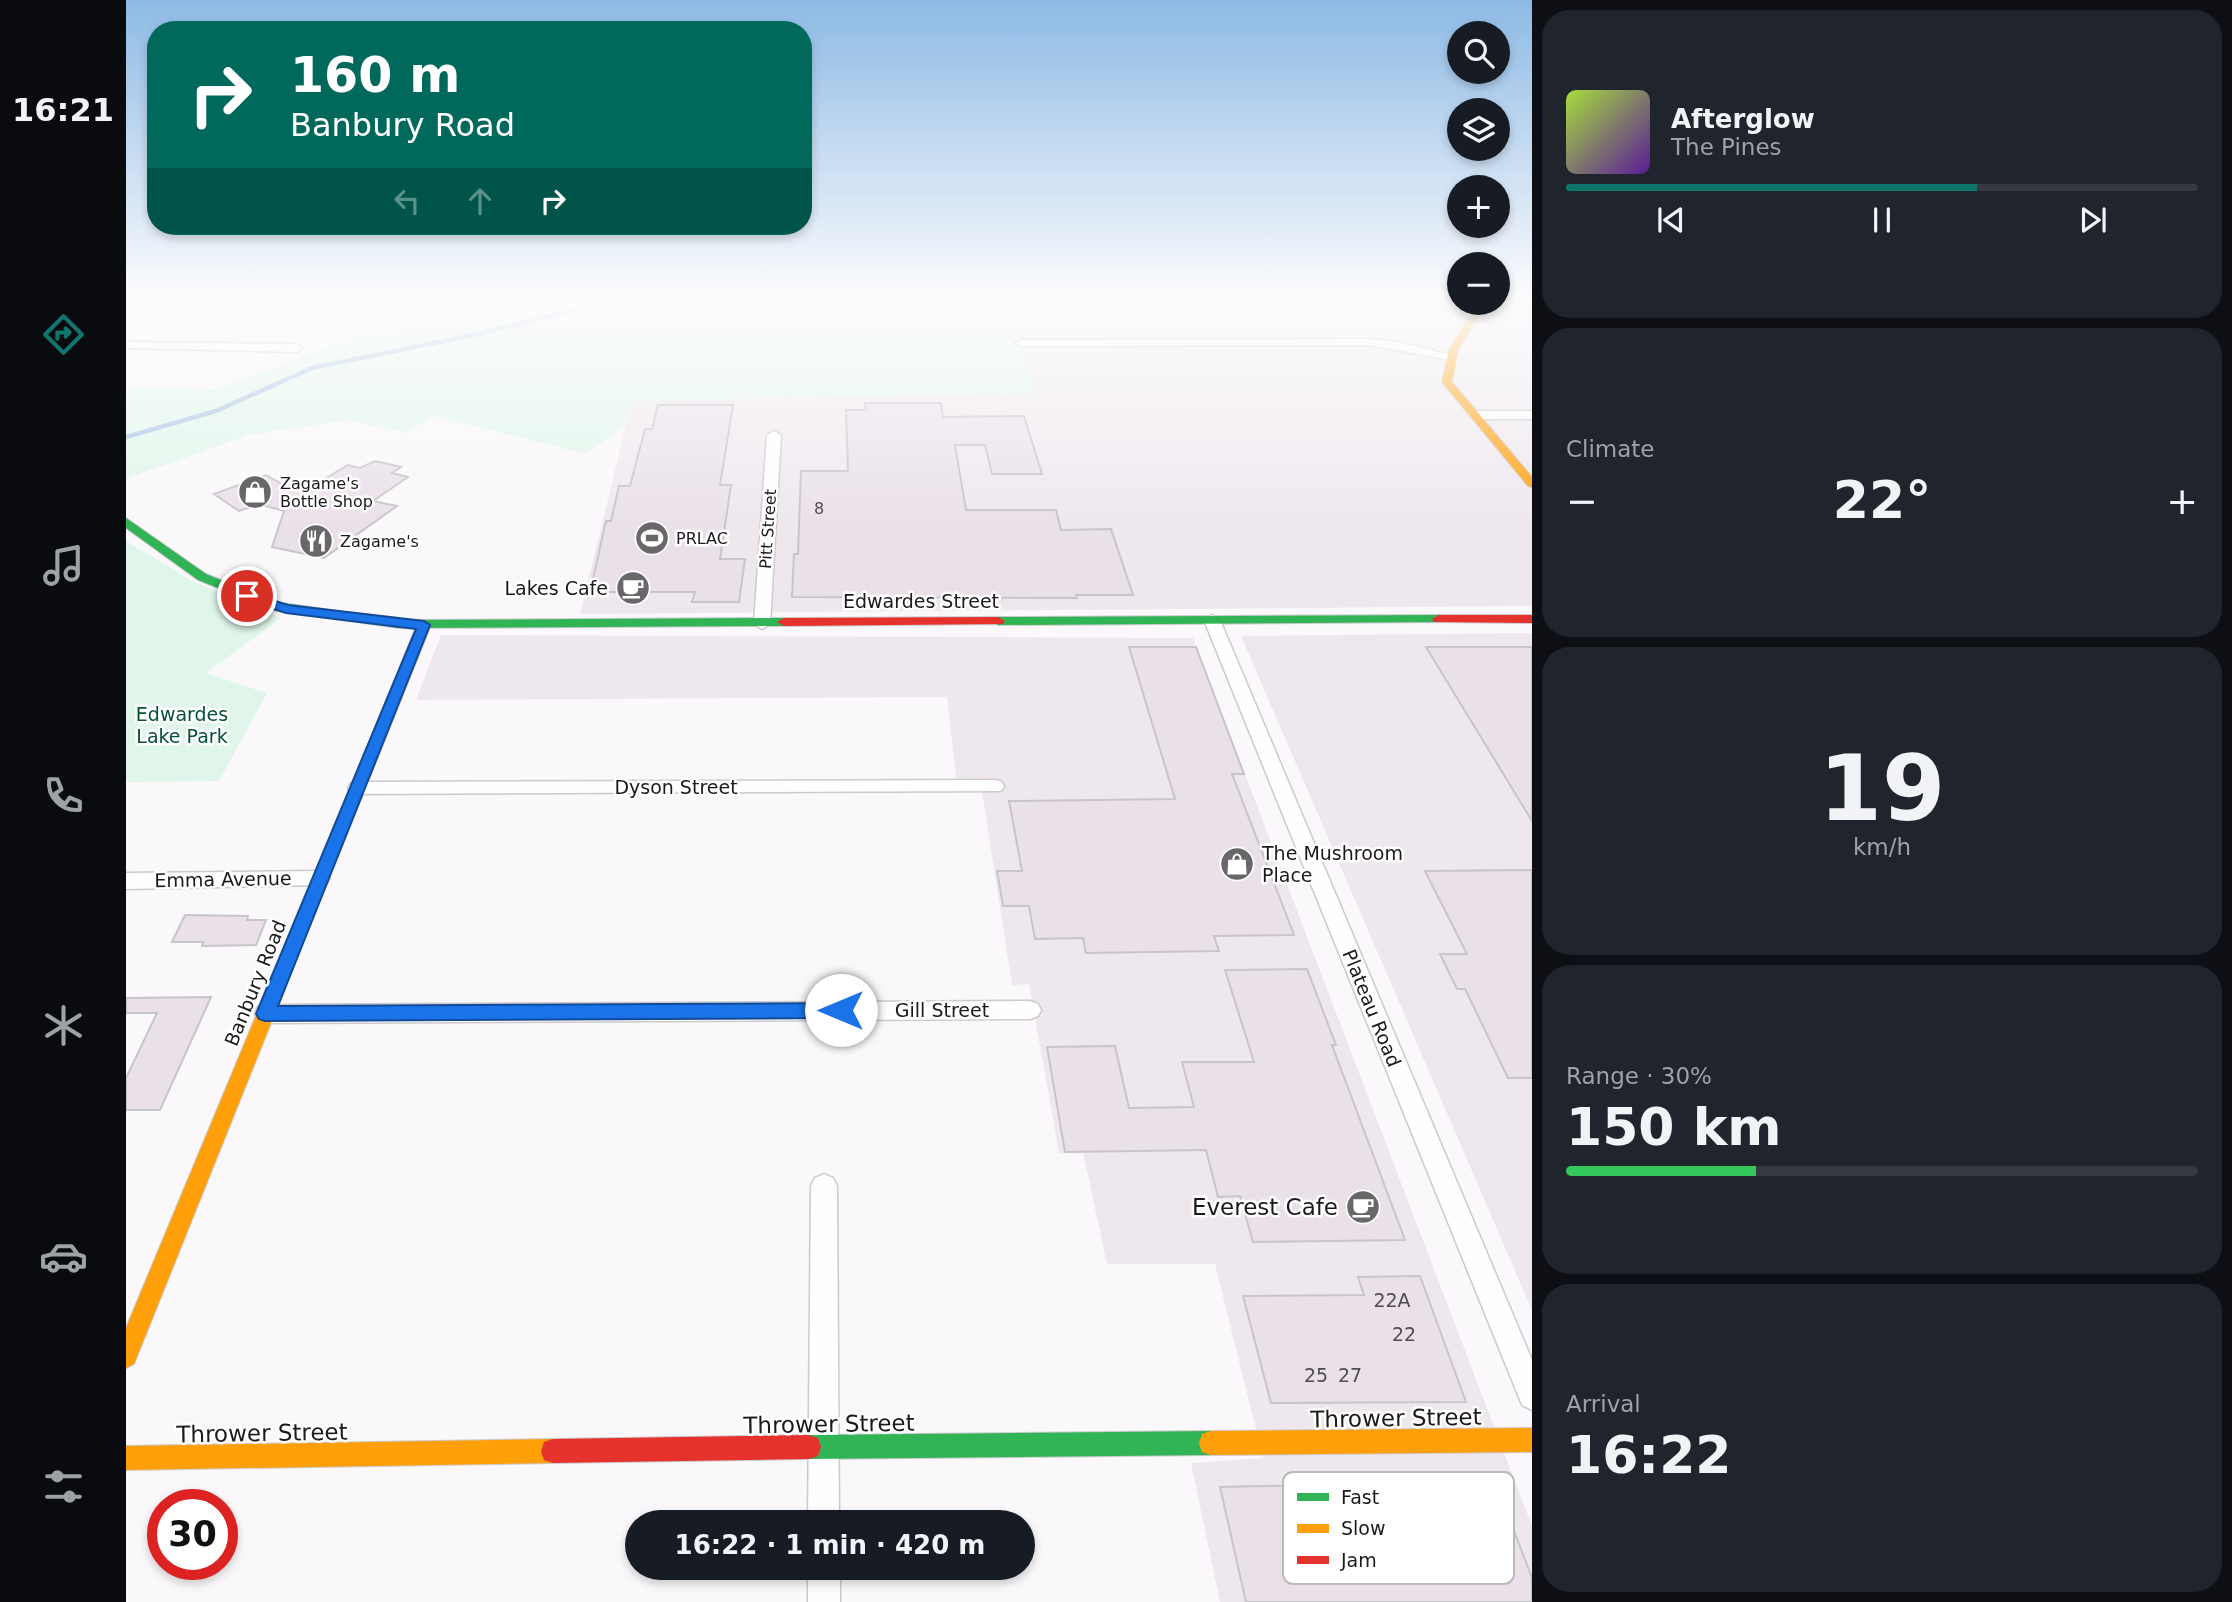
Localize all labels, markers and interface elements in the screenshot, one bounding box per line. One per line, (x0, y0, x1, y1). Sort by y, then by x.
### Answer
map controls (1447, 21, 1510, 315)
button: search (1447, 21, 1510, 84)
text: 160 m (290, 47, 460, 104)
icon: right (175, 49, 266, 140)
text: 16:21 (12, 91, 114, 129)
button: layers (1447, 98, 1510, 161)
text: Afterglow (1671, 104, 1815, 134)
text: Banbury Road (290, 106, 515, 144)
text: The Pines (1671, 134, 1782, 160)
button: + (1447, 175, 1510, 238)
icon: left (388, 182, 426, 220)
icon: ahead (461, 182, 499, 220)
icon: right (534, 182, 572, 220)
icon: previous (1652, 201, 1690, 239)
icon: pause (1863, 201, 1901, 239)
icon: next (2074, 201, 2112, 239)
button: − (1447, 252, 1510, 315)
icon: directions (39, 310, 88, 359)
text: Climate (1566, 436, 1655, 462)
text: 22° (1833, 470, 1931, 530)
shop icon: Zagame's Bottle Shop (236, 473, 274, 511)
place label: Zagame's Bottle Shop (280, 474, 373, 511)
text: − (1566, 479, 1598, 523)
text: + (2166, 479, 2198, 523)
street label: Pitt Street (756, 488, 780, 570)
house number: 8 (814, 499, 824, 518)
sports icon: PRLAC (633, 519, 671, 557)
restaurant icon: Zagame's (297, 522, 335, 560)
place label: PRLAC (676, 529, 728, 548)
place label: Zagame's (340, 532, 419, 551)
icon: music (39, 541, 88, 590)
pin (217, 566, 277, 626)
cafe icon: Lakes Cafe (614, 569, 652, 607)
icon: arrive (228, 577, 266, 615)
place label: Lakes Cafe (505, 577, 608, 599)
street label: Edwardes Street (843, 590, 999, 612)
park label: Edwardes Lake Park (136, 703, 228, 747)
text: 19 (1819, 736, 1945, 841)
icon: phone (39, 771, 88, 820)
street label: Dyson Street (614, 776, 738, 798)
text: km/h (1853, 834, 1911, 860)
place label: The Mushroom Place (1261, 842, 1403, 886)
shop icon: The Mushroom Place (1218, 845, 1256, 883)
street label: Emma Avenue (154, 867, 292, 891)
street label: Banbury Road (220, 917, 290, 1049)
street label: Plateau Road (1338, 946, 1406, 1070)
position arrow (804, 973, 878, 1047)
street label: Gill Street (895, 999, 989, 1021)
icon: climate (39, 1001, 88, 1050)
text: Range · 30% (1566, 1063, 1712, 1089)
text: 150 km (1566, 1097, 1781, 1157)
cafe icon: Everest Cafe (1344, 1188, 1382, 1226)
place label: Everest Cafe (1192, 1194, 1338, 1220)
icon: car (39, 1232, 88, 1281)
house number: 22A (1373, 1289, 1411, 1311)
house number: 22 (1392, 1323, 1416, 1345)
house number: 25 (1304, 1364, 1328, 1386)
house number: 27 (1338, 1364, 1362, 1386)
text: Arrival (1566, 1391, 1641, 1417)
street label: Thrower Street (1309, 1404, 1482, 1433)
street label: Thrower Street (742, 1410, 915, 1439)
street label: Thrower Street (175, 1419, 348, 1448)
text: 16:22 (1566, 1425, 1732, 1485)
icon: filters (39, 1462, 88, 1511)
legend (1283, 1472, 1514, 1584)
text: Fast (1341, 1486, 1379, 1508)
speed limit sign: 30 (147, 1489, 238, 1580)
text: Slow (1341, 1517, 1386, 1539)
text: 16:22 · 1 min · 420 m (675, 1530, 985, 1560)
text: Jam (1340, 1549, 1377, 1571)

